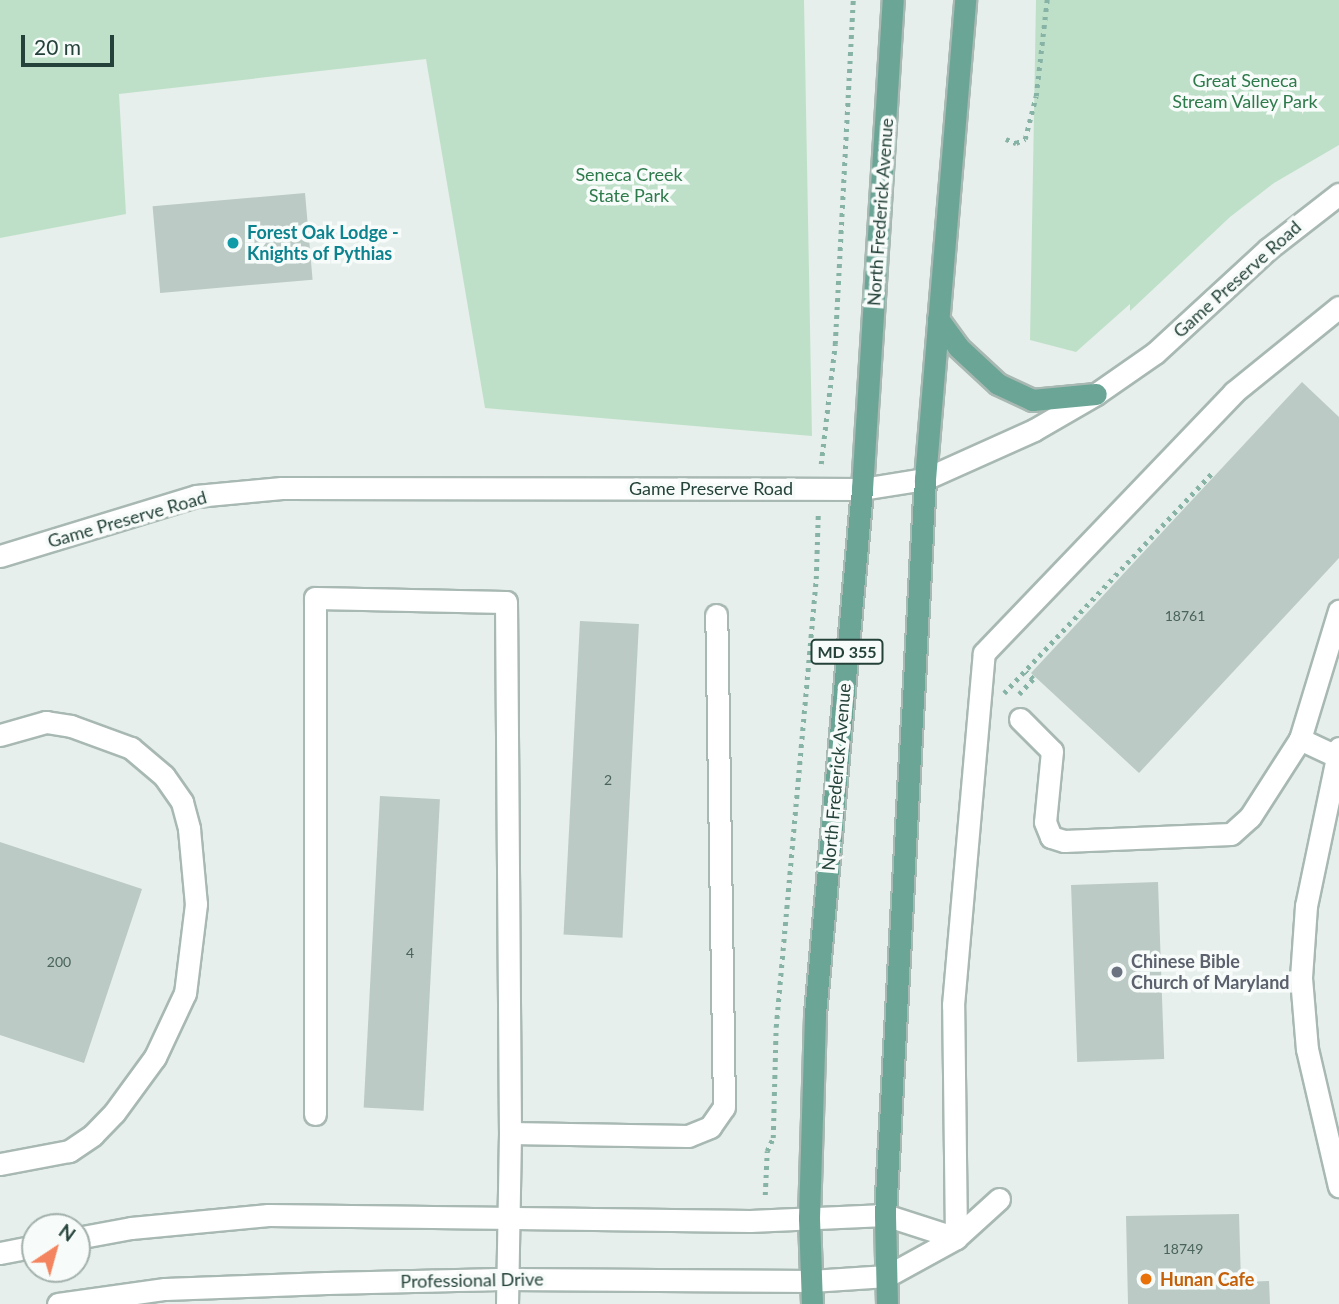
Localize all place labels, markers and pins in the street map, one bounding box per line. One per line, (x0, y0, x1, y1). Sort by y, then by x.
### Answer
place label: Forest Oak Lodge - Knights of Pythias (247, 222, 399, 264)
marker: Forest Oak Lodge - Knights of Pythias (225, 235, 241, 251)
place label: Chinese Bible Church of Maryland (1131, 951, 1290, 993)
marker: Chinese Bible Church of Maryland (1109, 964, 1125, 980)
place label: Hunan Cafe (1160, 1268, 1254, 1290)
marker: Hunan Cafe (1138, 1271, 1154, 1287)

